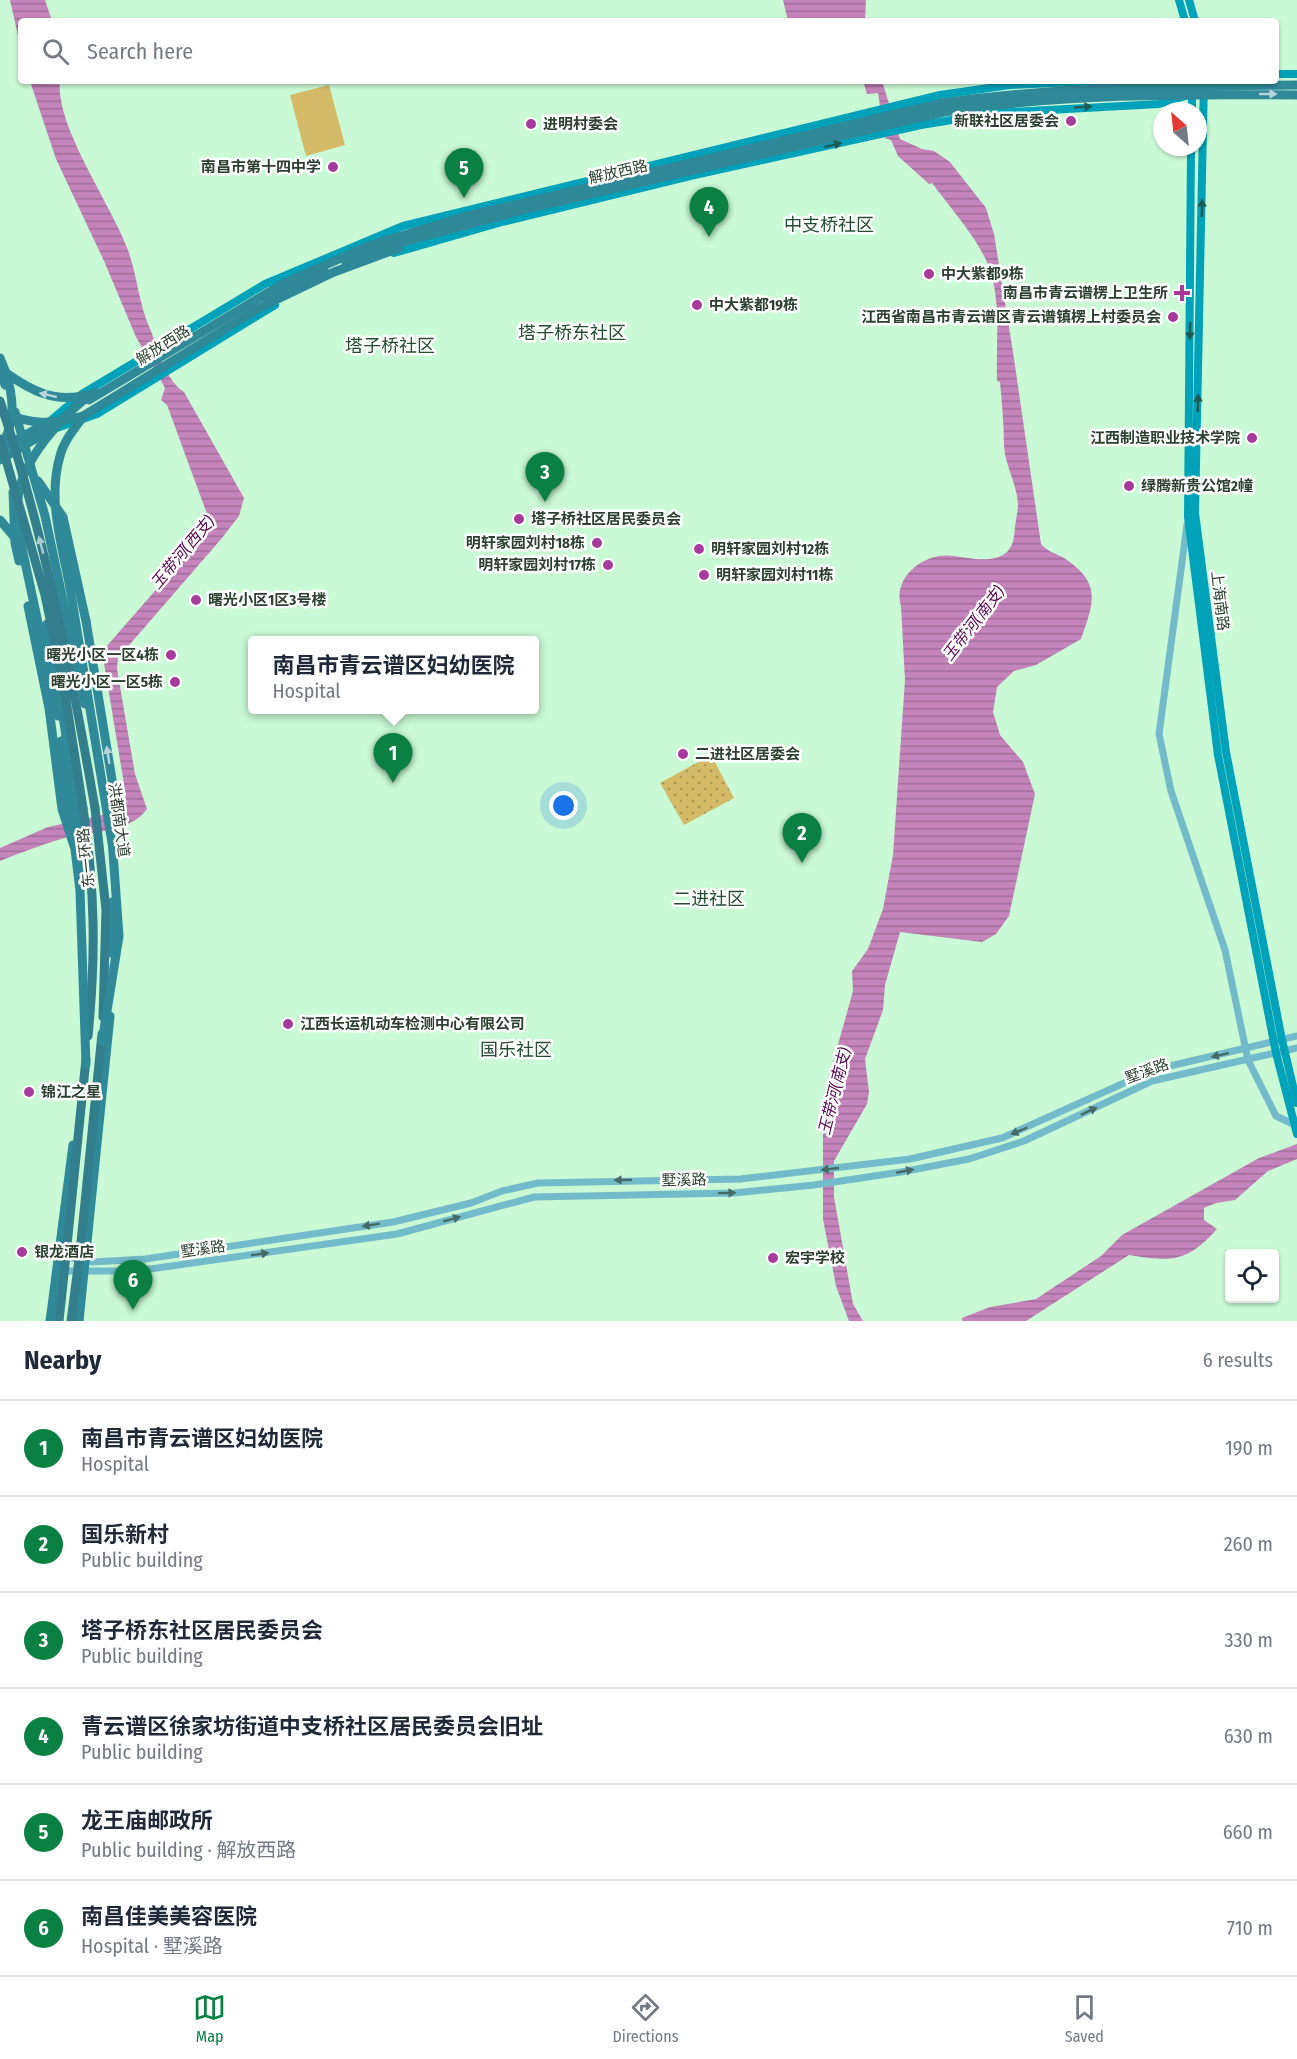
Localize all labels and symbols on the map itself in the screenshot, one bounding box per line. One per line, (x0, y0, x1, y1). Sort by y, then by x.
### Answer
one-way arrow (1259, 90, 1278, 99)
one-way arrow (1074, 102, 1093, 111)
north arrow (1153, 102, 1207, 156)
place label: 新联社区居委会 (954, 112, 1059, 130)
marker: 新联社区居委会 (1064, 114, 1078, 128)
place label: 进明村委会 (543, 115, 618, 133)
marker: 进明村委会 (524, 117, 538, 131)
one-way arrow (824, 140, 843, 150)
pin: 5 (444, 148, 484, 198)
street label: 解放西路 (587, 156, 649, 188)
place label: 南昌市第十四中学 (201, 158, 321, 176)
marker: 南昌市第十四中学 (326, 160, 340, 174)
pin: 4 (690, 188, 728, 237)
one-way arrow (1197, 198, 1207, 217)
district label: 中支桥社区 (784, 214, 874, 236)
place label: 中大紫都9栋 (941, 265, 1024, 283)
marker: 中大紫都9栋 (922, 267, 936, 281)
place label: 南昌市青云谱楞上卫生所 (1003, 284, 1168, 302)
marker: 南昌市青云谱楞上卫生所 (1173, 284, 1191, 302)
place label: 中大紫都19栋 (709, 296, 798, 314)
marker: 中大紫都19栋 (690, 298, 704, 312)
place label: 江西省南昌市青云谱区青云谱镇楞上村委员会 (861, 308, 1161, 326)
marker: 江西省南昌市青云谱区青云谱镇楞上村委员会 (1166, 310, 1180, 324)
street label: 解放西路 (133, 321, 193, 369)
district label: 塔子桥东社区 (518, 322, 626, 344)
one-way arrow (1185, 322, 1195, 341)
district label: 塔子桥社区 (345, 335, 435, 357)
one-way arrow (39, 390, 57, 400)
one-way arrow (1193, 393, 1203, 412)
place label: 江西制造职业技术学院 (1090, 429, 1240, 447)
marker: 江西制造职业技术学院 (1245, 431, 1259, 445)
pin: 3 (526, 452, 564, 502)
place label: 绿腾新贵公馆2幢 (1141, 477, 1253, 495)
marker: 绿腾新贵公馆2幢 (1122, 479, 1136, 493)
place label: 塔子桥社区居民委员会 (531, 510, 681, 528)
water label: 玉带河(西支) (146, 512, 219, 593)
marker: 塔子桥社区居民委员会 (512, 512, 526, 526)
place label: 明轩家园刘村18栋 (466, 534, 585, 552)
one-way arrow (36, 536, 45, 554)
marker: 明轩家园刘村18栋 (590, 536, 604, 550)
place label: 明轩家园刘村12栋 (711, 540, 829, 558)
marker: 明轩家园刘村12栋 (692, 542, 706, 556)
place label: 明轩家园刘村17栋 (478, 556, 596, 574)
marker: 明轩家园刘村17栋 (601, 558, 615, 572)
place label: 明轩家园刘村11栋 (716, 566, 833, 584)
marker: 明轩家园刘村11栋 (697, 568, 711, 582)
street label: 上海南路 (1207, 570, 1233, 632)
water label: 玉带河(南支) (938, 582, 1009, 664)
place label: 曙光小区1区3号楼 (208, 591, 326, 609)
marker: 曙光小区1区3号楼 (189, 593, 203, 607)
place label: 曙光小区一区4栋 (46, 646, 159, 664)
marker: 曙光小区一区4栋 (164, 648, 178, 662)
place label: 曙光小区一区5栋 (51, 673, 163, 691)
marker: 曙光小区一区5栋 (168, 675, 182, 689)
pin: 1 (374, 734, 412, 783)
one-way arrow (103, 745, 112, 764)
place label: 二进社区居委会 (695, 745, 800, 763)
marker: 二进社区居委会 (676, 747, 690, 761)
street label: 洪都南大道 (105, 782, 133, 858)
your location (549, 791, 578, 820)
pin: 2 (782, 814, 822, 863)
street label: 东一环路 (74, 827, 98, 889)
district label: 二进社区 (673, 888, 745, 910)
place label: 江西长运机动车检测中心有限公司 (300, 1015, 525, 1033)
marker: 江西长运机动车检测中心有限公司 (281, 1017, 295, 1031)
district label: 国乐社区 (480, 1039, 552, 1061)
water label: 玉带河(南支) (814, 1045, 855, 1137)
one-way arrow (1210, 1050, 1229, 1060)
street label: 墅溪路 (1123, 1055, 1171, 1087)
place label: 锦江之星 (41, 1083, 101, 1101)
marker: 锦江之星 (22, 1085, 36, 1099)
one-way arrow (1081, 1106, 1098, 1115)
one-way arrow (1009, 1126, 1027, 1136)
one-way arrow (820, 1164, 839, 1173)
one-way arrow (896, 1166, 915, 1175)
street label: 墅溪路 (661, 1171, 707, 1189)
one-way arrow (613, 1175, 632, 1185)
one-way arrow (718, 1188, 737, 1197)
one-way arrow (443, 1214, 461, 1224)
one-way arrow (361, 1221, 380, 1230)
street label: 墅溪路 (179, 1237, 227, 1261)
place label: 银龙酒店 (34, 1243, 94, 1261)
marker: 银龙酒店 (15, 1245, 29, 1259)
place label: 宏宇学校 (785, 1249, 845, 1267)
one-way arrow (251, 1250, 270, 1259)
marker: 宏宇学校 (766, 1251, 780, 1265)
pin: 6 (114, 1260, 152, 1310)

